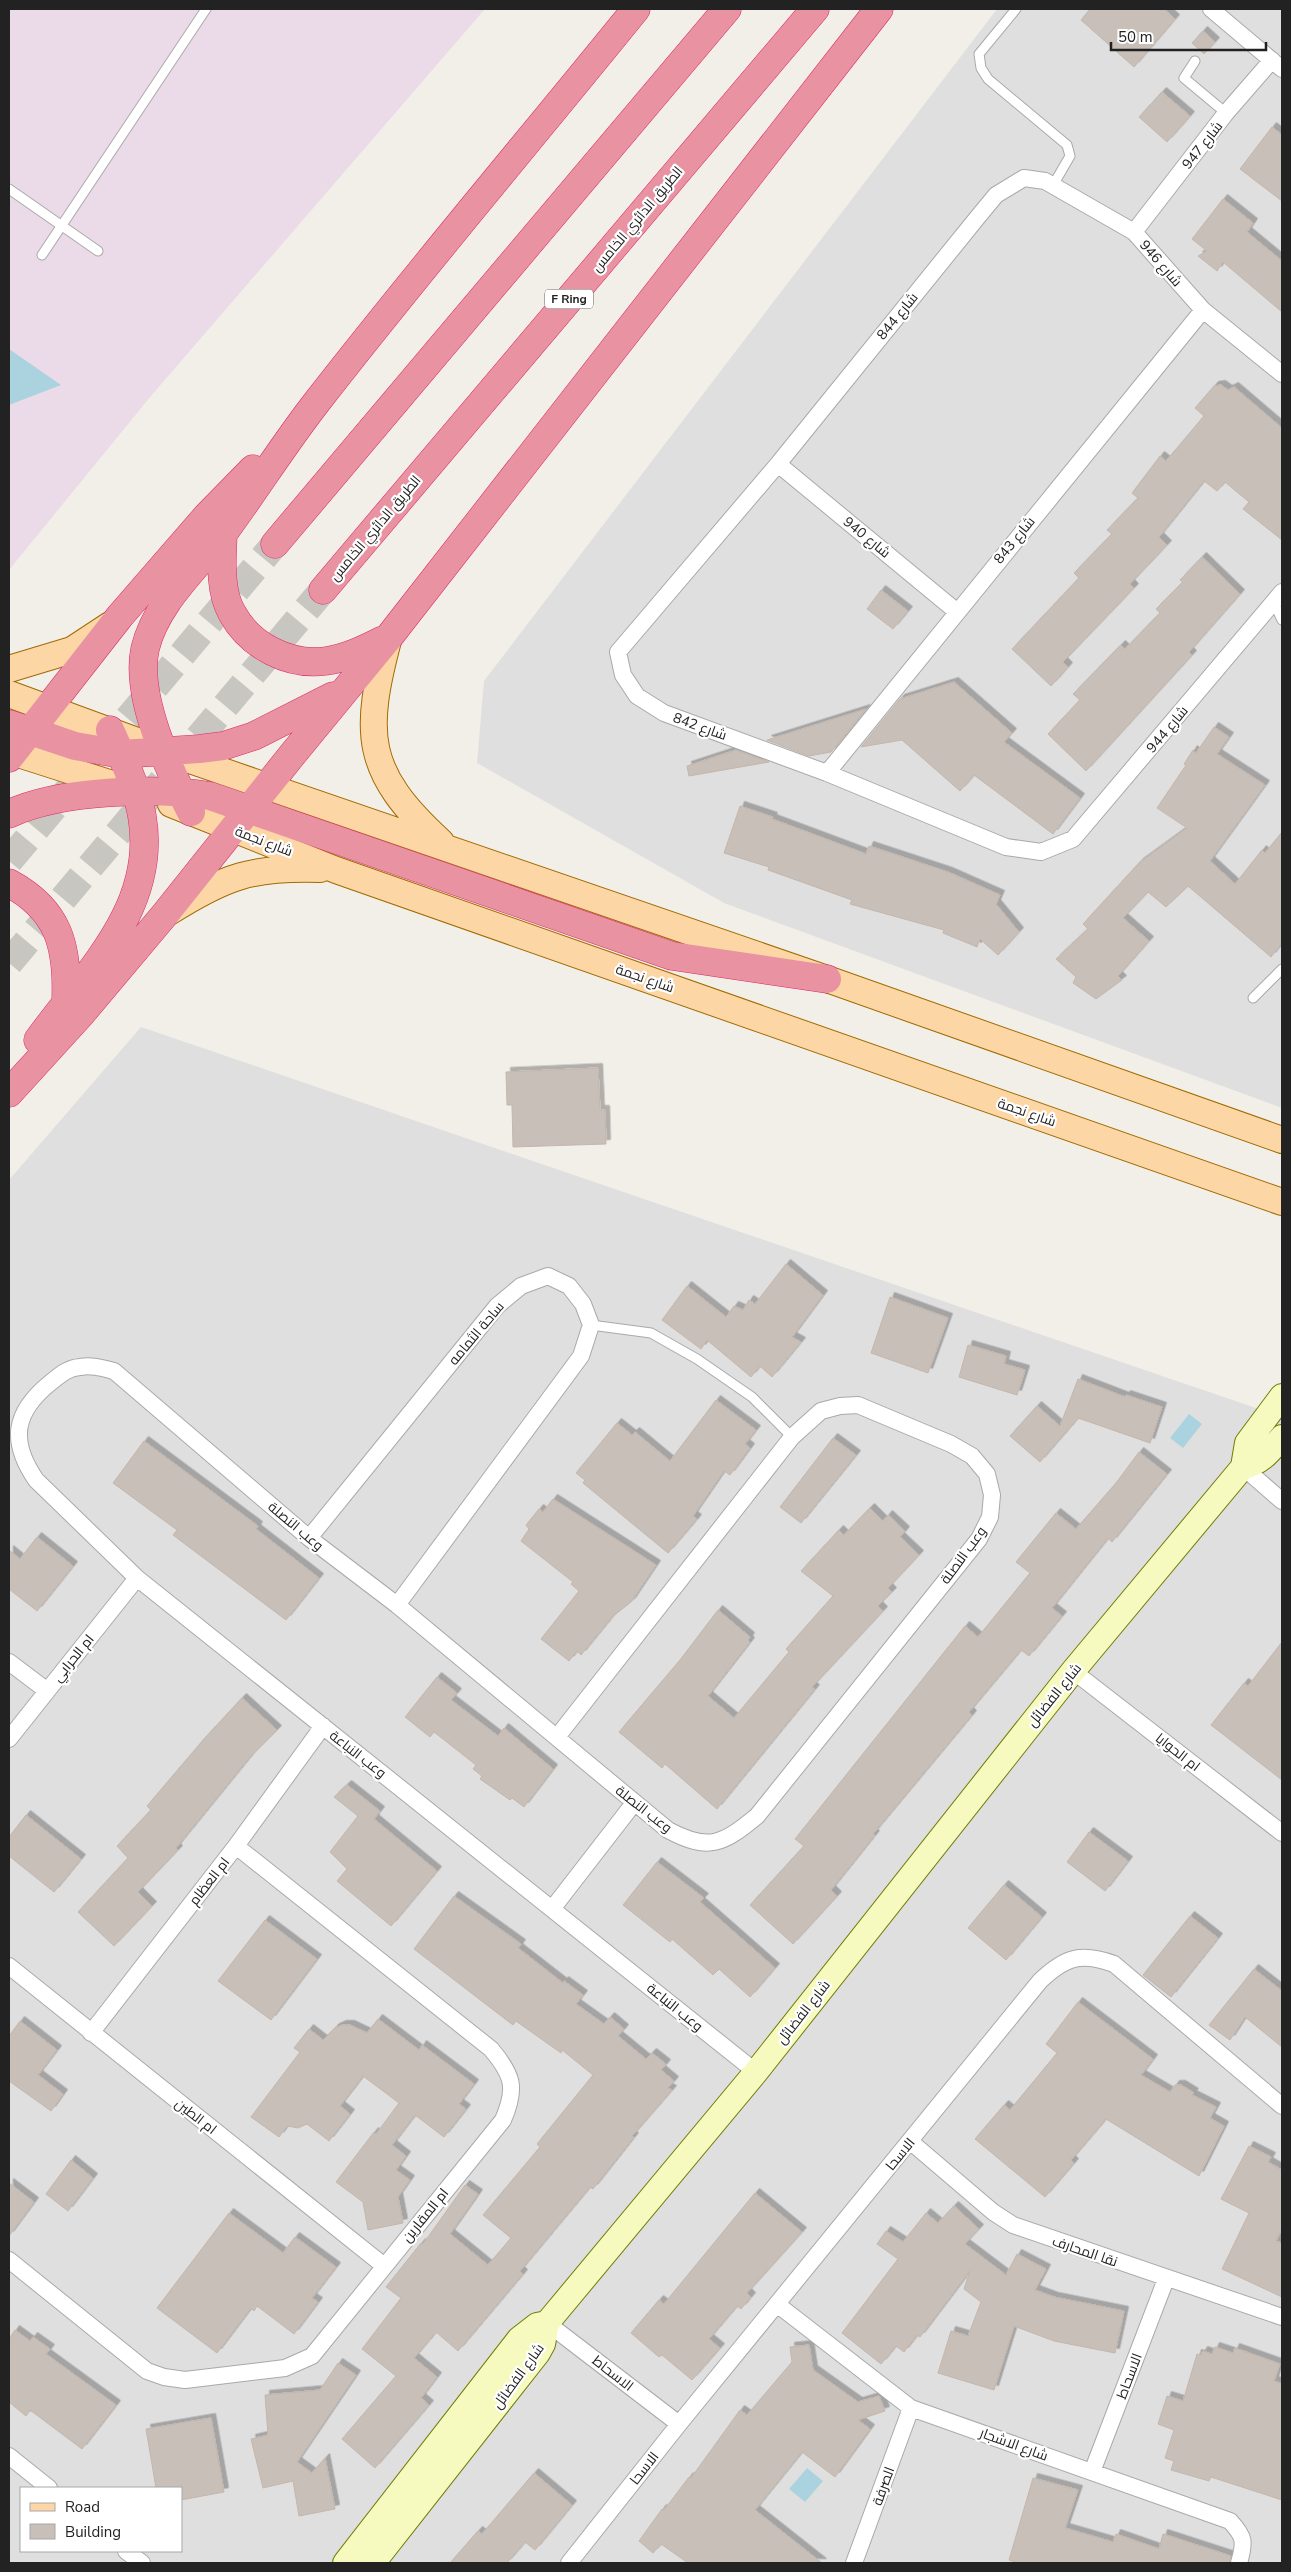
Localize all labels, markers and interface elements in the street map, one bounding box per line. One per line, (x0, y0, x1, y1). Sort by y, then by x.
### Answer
scale bar (1111, 20, 1266, 52)
text: 50 m (1118, 27, 1153, 47)
street label: شارع 947 (1178, 117, 1227, 173)
street label: الطريق الدائري الخامس (587, 162, 689, 278)
street label: شارع 946 (1135, 236, 1186, 291)
street label: شارع 844 (872, 289, 922, 344)
road number: F Ring (545, 290, 593, 308)
street label: الطريق الدائري الخامس (325, 471, 427, 587)
street label: شارع 940 (839, 512, 894, 562)
street label: شارع 843 (989, 513, 1039, 568)
street label: شارع 944 (1142, 702, 1193, 757)
street label: شارع 842 (670, 708, 729, 745)
street label: شارع نجمة (232, 822, 295, 861)
street label: شارع نجمة (613, 960, 677, 997)
street label: شارع نجمة (995, 1094, 1059, 1131)
street label: ساحة الثمامه (444, 1298, 509, 1369)
street label: وعب النصلة (264, 1498, 327, 1555)
street label: وعب النصلة (936, 1523, 991, 1588)
street label: ام الحرابي (48, 1630, 100, 1687)
street label: شارع الفضائل (1023, 1659, 1086, 1731)
street label: وعب النباعة (325, 1726, 390, 1783)
street label: ام الحوايا (1151, 1729, 1204, 1776)
street label: وعب النصلة (611, 1781, 676, 1838)
street label: ام العظام (185, 1853, 234, 1909)
street label: شارع الفضائل (772, 1976, 835, 2048)
street label: وعب النباعة (643, 1979, 707, 2036)
street label: ام الطين (171, 2094, 221, 2139)
street label: الاسحا (881, 2134, 919, 2175)
street label: ام المقارين (398, 2184, 453, 2246)
street label: نقا المحارف (1050, 2231, 1120, 2272)
street label: شارع الفضائل (488, 2340, 549, 2413)
street label: الاسحاط (588, 2351, 637, 2396)
street label: الاسحاط (1112, 2351, 1147, 2402)
street label: شارع الاشجار (976, 2423, 1051, 2466)
street label: الاسحا (626, 2448, 663, 2489)
street label: الصرفة (868, 2464, 899, 2508)
legend (20, 2487, 182, 2552)
text: Road (65, 2497, 100, 2517)
text: Building (65, 2522, 121, 2542)

